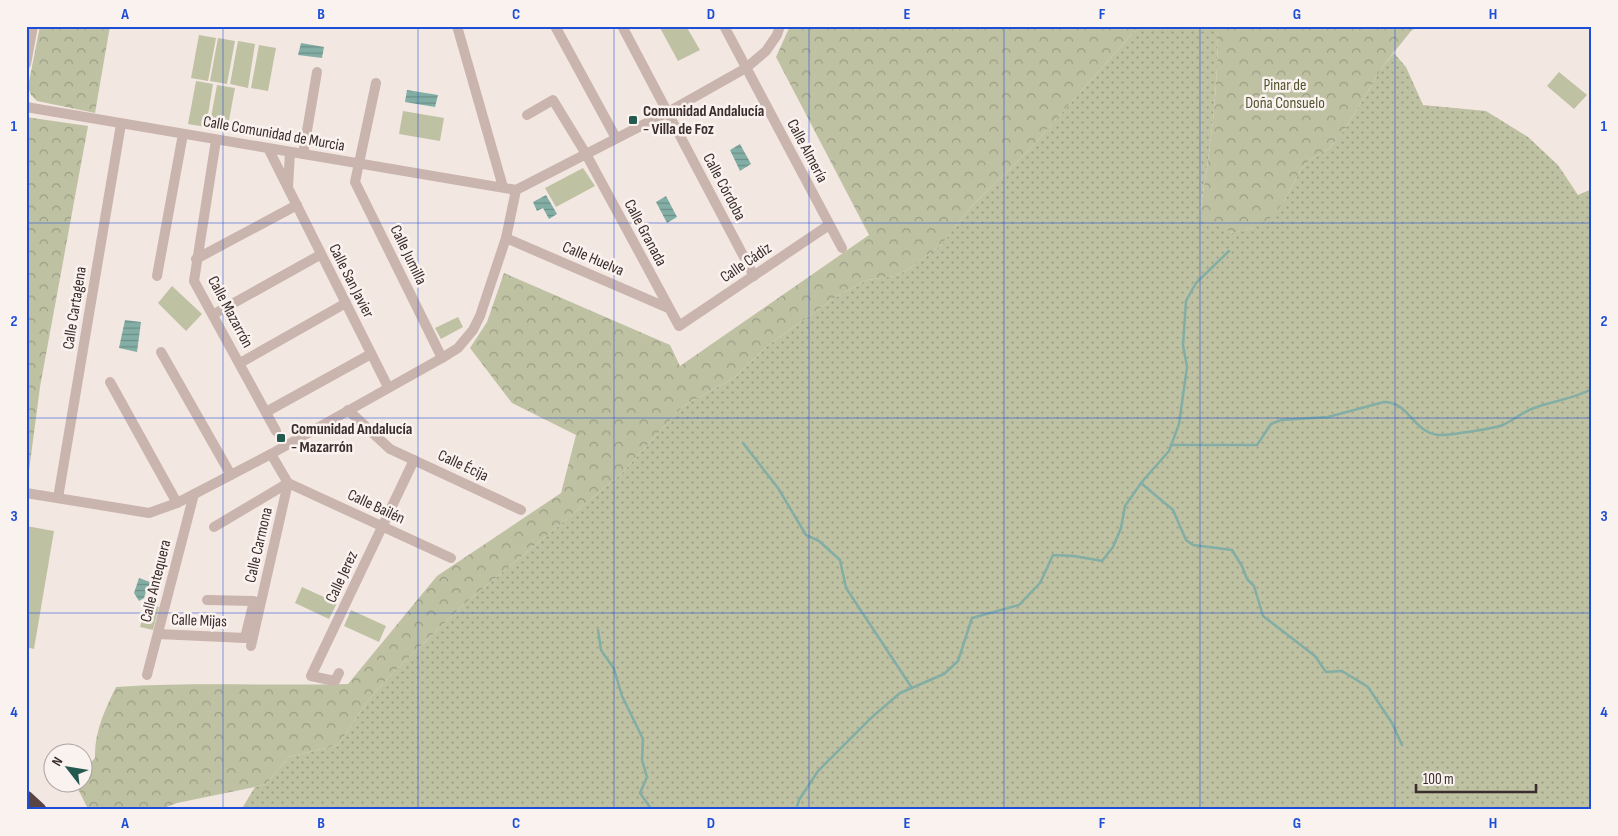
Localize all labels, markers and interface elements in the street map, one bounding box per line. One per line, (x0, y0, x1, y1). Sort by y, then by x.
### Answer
text: A (120, 5, 129, 24)
text: B (317, 5, 325, 24)
text: C (512, 5, 520, 24)
text: D (707, 5, 715, 24)
text: E (904, 5, 911, 24)
text: F (1099, 5, 1106, 24)
text: G (1293, 5, 1301, 24)
text: H (1489, 5, 1497, 24)
park label: Pinar de Doña Consuelo (1245, 76, 1325, 113)
place label: Comunidad Andalucía - Villa de Foz (643, 102, 764, 139)
street label: Calle Comunidad de Murcia (202, 112, 346, 156)
marker: Comunidad Andalucía - Villa de Foz (627, 114, 639, 126)
street label: Calle Almería (782, 116, 832, 186)
text: 1 (11, 117, 18, 136)
text: 1 (1601, 117, 1608, 136)
street label: Calle Córdoba (698, 150, 750, 224)
street label: Calle Granada (619, 196, 671, 270)
street label: Calle Jumilla (385, 222, 431, 288)
street label: Calle Huelva (559, 238, 627, 280)
street label: Calle Cádiz (717, 239, 775, 287)
street label: Calle San Javier (324, 241, 378, 322)
street label: Calle Cartagena (59, 265, 91, 351)
street label: Calle Mazarrón (203, 273, 257, 351)
text: 2 (10, 312, 18, 331)
text: 2 (1600, 312, 1608, 331)
place label: Comunidad Andalucía - Mazarrón (291, 420, 412, 457)
marker: Comunidad Andalucía - Mazarrón (275, 432, 287, 444)
street label: Calle Écija (435, 446, 491, 486)
street label: Calle Bailén (344, 485, 408, 529)
street label: Calle Carmona (241, 505, 277, 585)
text: 3 (10, 507, 18, 526)
text: 3 (1600, 507, 1608, 526)
street label: Calle Antequera (137, 538, 175, 624)
street label: Calle Jerez (322, 548, 362, 606)
street label: Calle Mijas (171, 611, 227, 631)
text: 4 (10, 703, 18, 722)
text: 4 (1600, 703, 1608, 722)
north arrow (42, 744, 92, 794)
text: N (48, 754, 66, 769)
scale bar (1416, 761, 1536, 793)
text: 100 m (1423, 770, 1454, 789)
text: A (120, 814, 129, 833)
text: B (317, 814, 325, 833)
text: C (512, 814, 520, 833)
text: D (707, 814, 715, 833)
text: E (904, 814, 911, 833)
text: F (1099, 814, 1106, 833)
text: G (1293, 814, 1301, 833)
text: H (1489, 814, 1497, 833)

